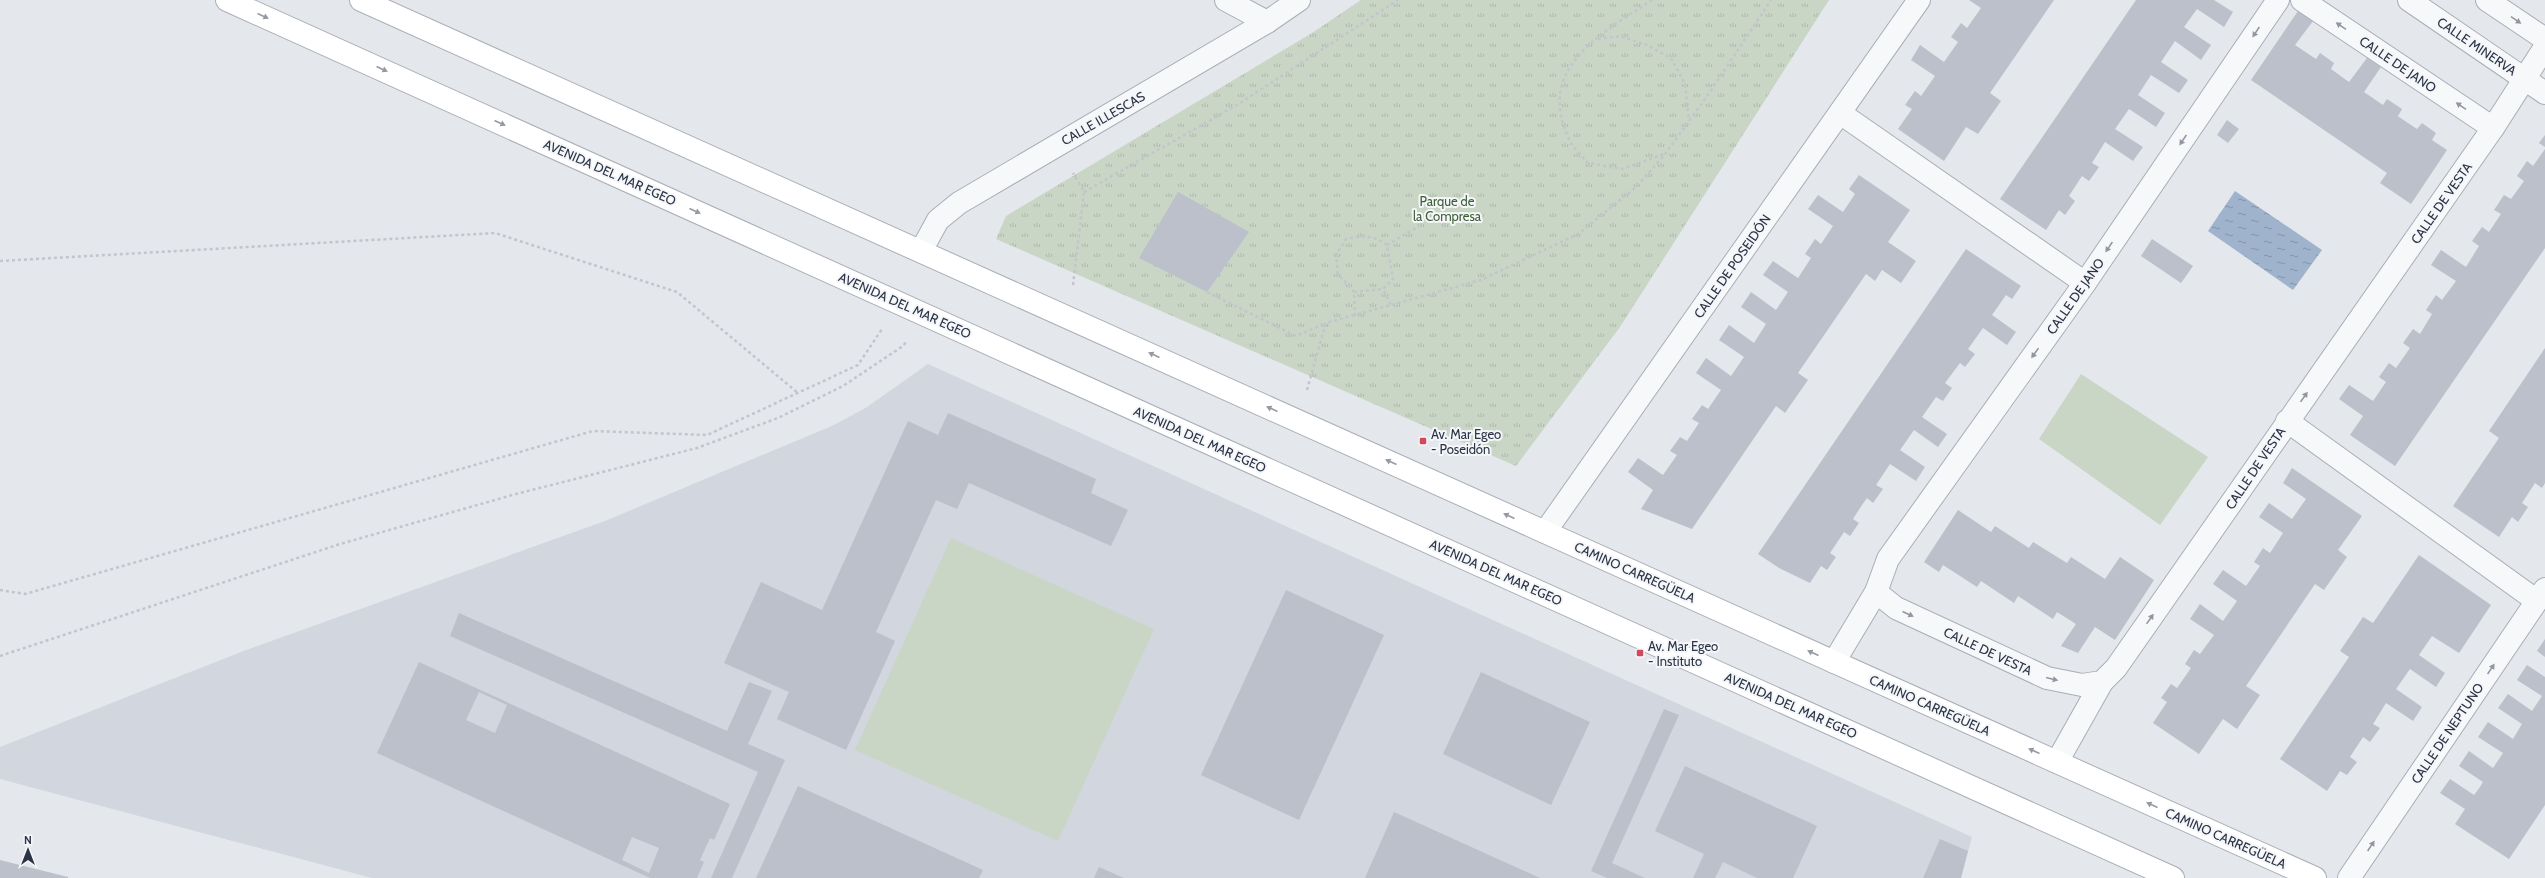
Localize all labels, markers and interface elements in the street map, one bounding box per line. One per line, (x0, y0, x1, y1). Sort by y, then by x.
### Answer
one-way arrow (257, 13, 269, 19)
street label: CALLE MINERVA (2434, 14, 2520, 78)
one-way arrow (2510, 16, 2522, 23)
one-way arrow (2336, 22, 2346, 30)
one-way arrow (2252, 27, 2260, 37)
street label: CALLE DE JANO (2357, 32, 2439, 96)
one-way arrow (376, 67, 388, 73)
street label: CALLE ILLESCAS (1058, 87, 1148, 148)
one-way arrow (2456, 102, 2466, 110)
one-way arrow (494, 120, 506, 126)
one-way arrow (2179, 134, 2187, 145)
street label: AVENIDA DEL MAR EGEO (541, 136, 679, 208)
street label: CALLE DE VESTA (2407, 159, 2475, 247)
park label: Parque de la Compresa (1413, 193, 1482, 224)
one-way arrow (690, 208, 701, 214)
street label: CALLE DE POSEIDÓN (1690, 211, 1774, 321)
one-way arrow (2105, 242, 2113, 252)
street label: CALLE DE JANO (2043, 255, 2107, 337)
street label: AVENIDA DEL MAR EGEO (836, 269, 974, 341)
one-way arrow (2031, 348, 2039, 359)
one-way arrow (1148, 352, 1160, 359)
one-way arrow (2300, 392, 2308, 403)
street label: AVENIDA DEL MAR EGEO (1131, 403, 1269, 475)
one-way arrow (1267, 406, 1278, 412)
street label: CALLE DE VESTA (2222, 424, 2288, 512)
place label: Av. Mar Egeo - Poseidón (1431, 426, 1501, 457)
marker: Av. Mar Egeo - Poseidón (1418, 436, 1428, 446)
one-way arrow (1384, 459, 1396, 465)
one-way arrow (1503, 512, 1515, 518)
street label: AVENIDA DEL MAR EGEO (1427, 536, 1565, 608)
street label: CAMINO CARREGÜELA (1572, 538, 1698, 606)
one-way arrow (1902, 611, 1914, 617)
one-way arrow (2146, 614, 2154, 625)
street label: CALLE DE VESTA (1941, 624, 2035, 678)
place label: Av. Mar Egeo - Instituto (1648, 638, 1718, 669)
marker: Av. Mar Egeo - Instituto (1635, 648, 1645, 658)
one-way arrow (1807, 650, 1818, 656)
one-way arrow (2487, 664, 2495, 674)
street label: AVENIDA DEL MAR EGEO (1722, 669, 1860, 741)
street label: CAMINO CARREGÜELA (1867, 671, 1993, 739)
one-way arrow (2046, 676, 2058, 682)
street label: CALLE DE NEPTUNO (2407, 680, 2487, 786)
one-way arrow (2028, 748, 2039, 754)
one-way arrow (2146, 801, 2158, 807)
street label: CAMINO CARREGÜELA (2163, 804, 2289, 872)
north arrow (8, 830, 48, 870)
text: N (24, 833, 32, 847)
one-way arrow (2367, 841, 2375, 851)

